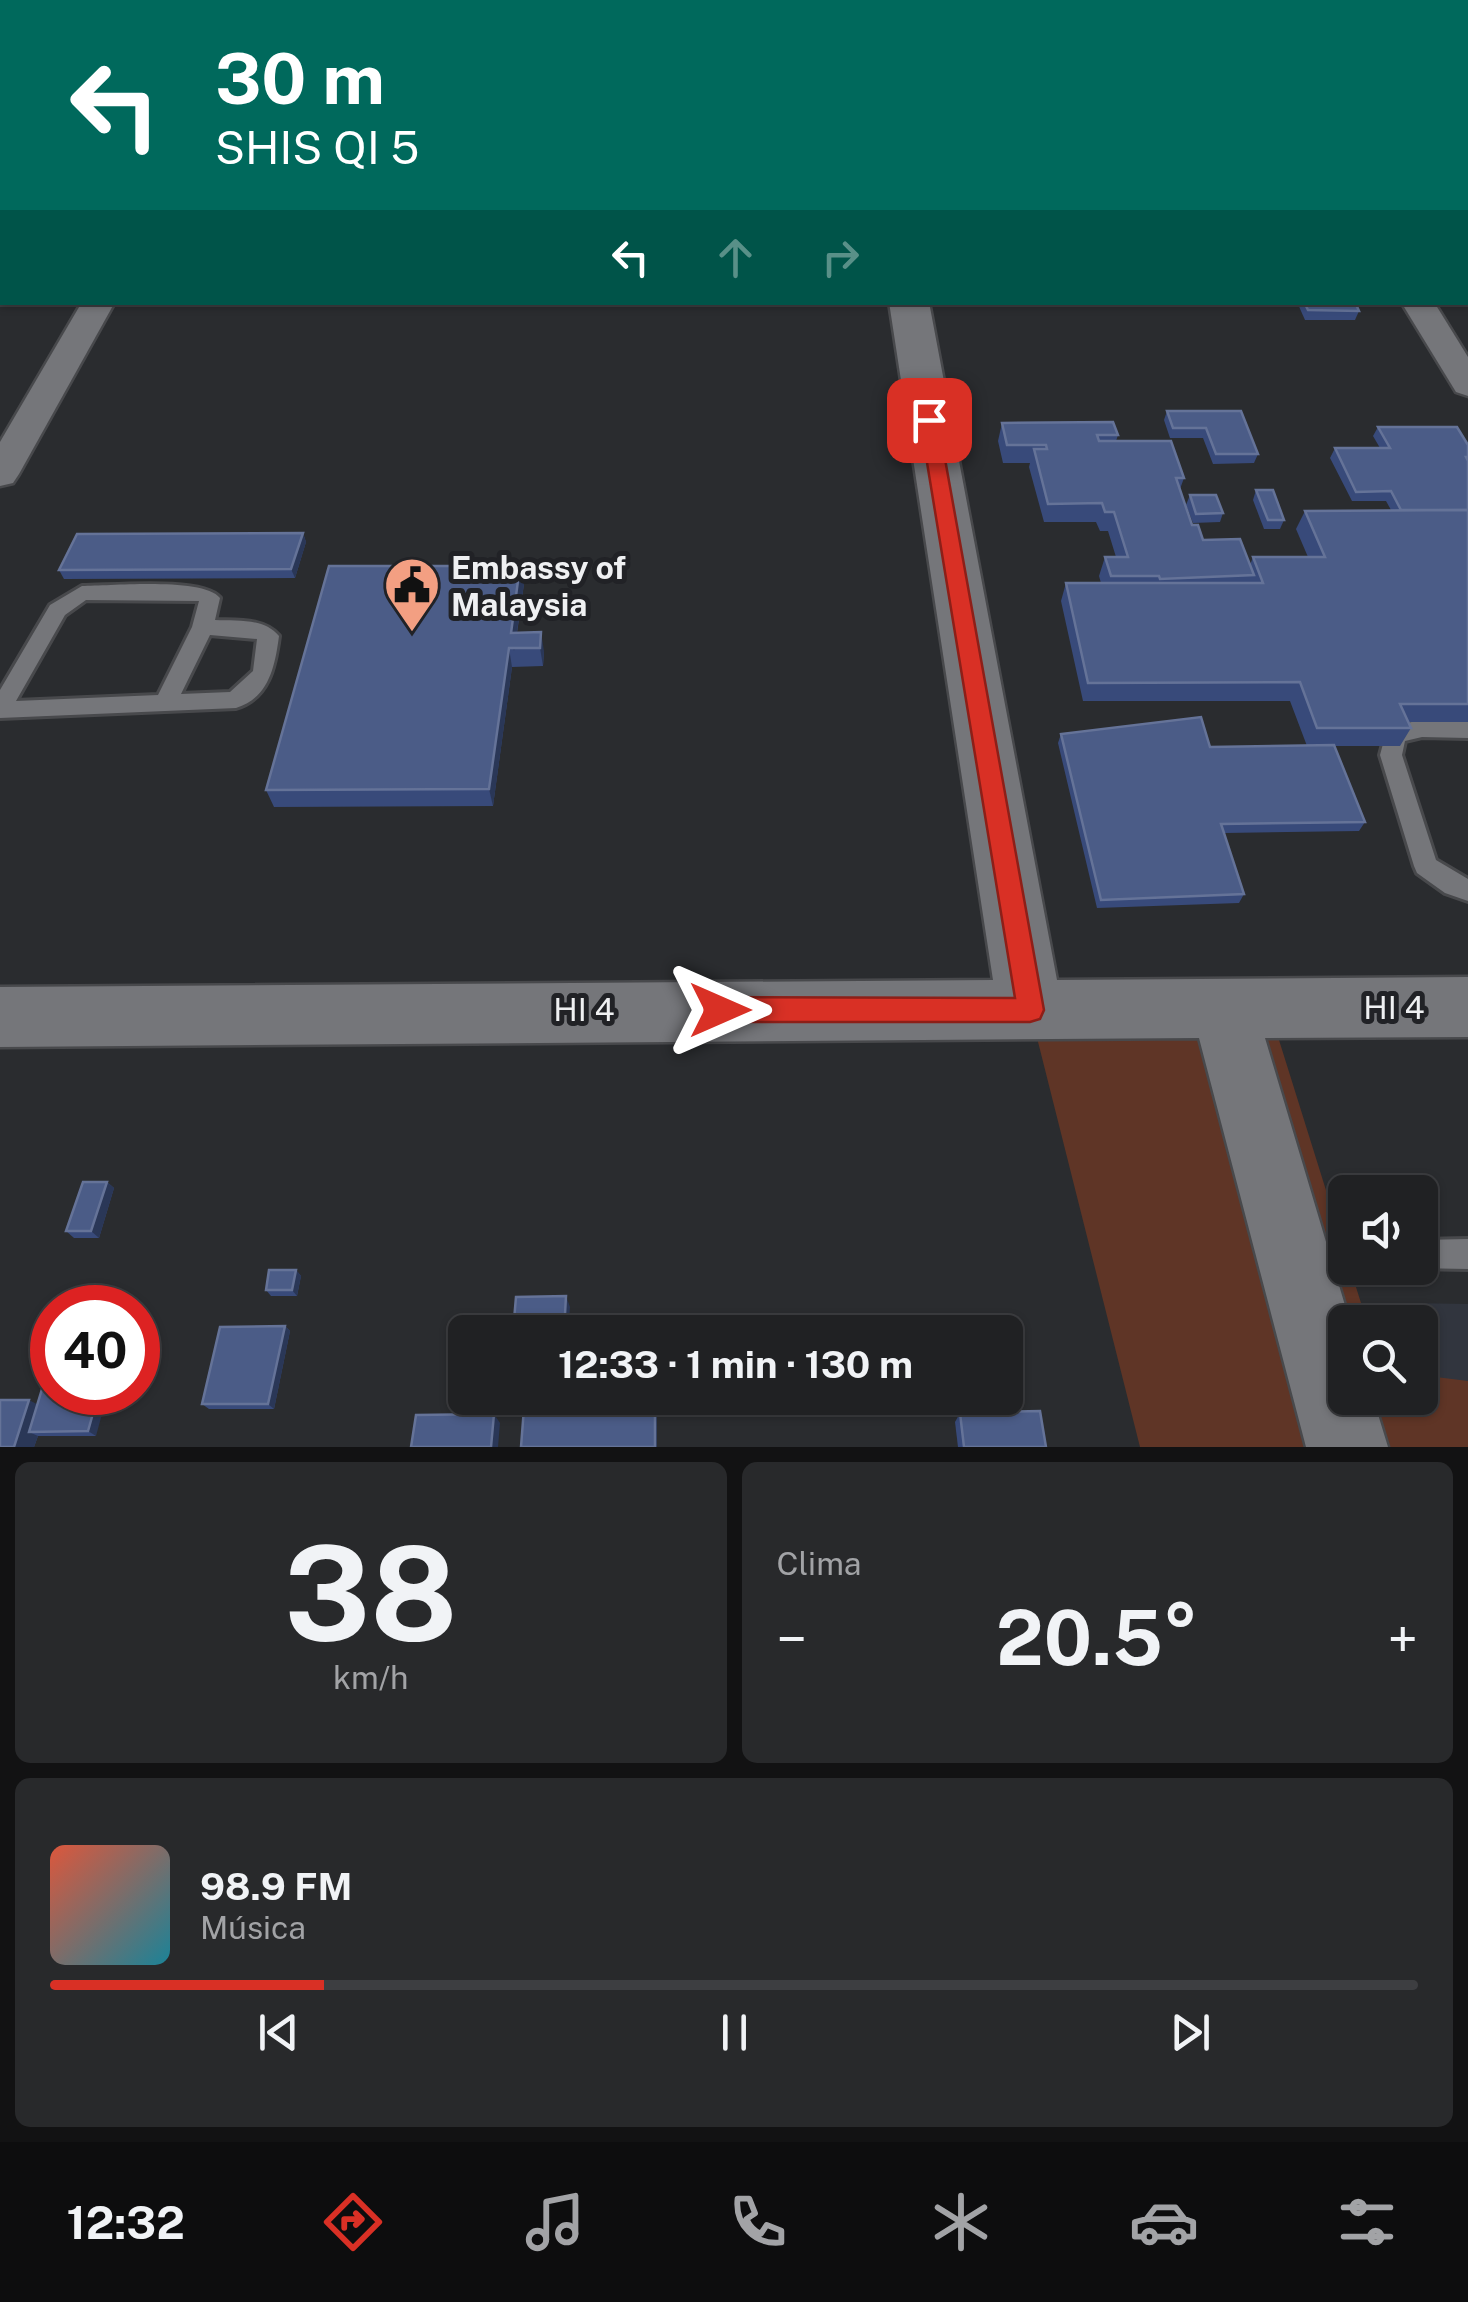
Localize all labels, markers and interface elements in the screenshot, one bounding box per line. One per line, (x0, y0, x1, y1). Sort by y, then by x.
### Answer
text: 30 m (215, 37, 385, 120)
icon: left (50, 40, 180, 170)
text: SHIS QI 5 (215, 121, 419, 174)
icon: left (603, 230, 658, 285)
icon: ahead (708, 230, 763, 285)
icon: right (813, 230, 868, 285)
pin (887, 378, 972, 463)
icon: arrive (902, 393, 957, 448)
place label: Embassy of Malaysia (451, 549, 626, 623)
public building icon: Embassy of Malaysia (382, 555, 442, 634)
position arrow (668, 958, 772, 1062)
street label: HI 4 (1363, 989, 1425, 1026)
street label: HI 4 (553, 991, 615, 1028)
map controls (1328, 1175, 1438, 1415)
button: sound (1328, 1175, 1438, 1285)
speed limit sign: 40 (30, 1285, 160, 1415)
button: search (1328, 1305, 1438, 1415)
text: 12:33 · 1 min · 130 m (558, 1342, 913, 1387)
text: 38 (284, 1518, 457, 1670)
text: Clima (777, 1545, 862, 1582)
text: 20.5° (996, 1594, 1198, 1682)
text: − (777, 1607, 807, 1671)
text: + (1387, 1607, 1418, 1671)
text: km/h (333, 1659, 408, 1696)
text: 98.9 FM (200, 1864, 352, 1909)
text: Música (200, 1909, 306, 1946)
icon: previous (251, 2005, 306, 2060)
icon: pause (707, 2005, 762, 2060)
icon: next (1163, 2005, 1218, 2060)
icon: directions (318, 2187, 388, 2257)
icon: music (520, 2187, 590, 2257)
icon: phone (723, 2187, 793, 2257)
icon: climate (926, 2187, 996, 2257)
icon: car (1129, 2187, 1199, 2257)
icon: filters (1332, 2187, 1402, 2257)
text: 12:32 (66, 2196, 185, 2249)

